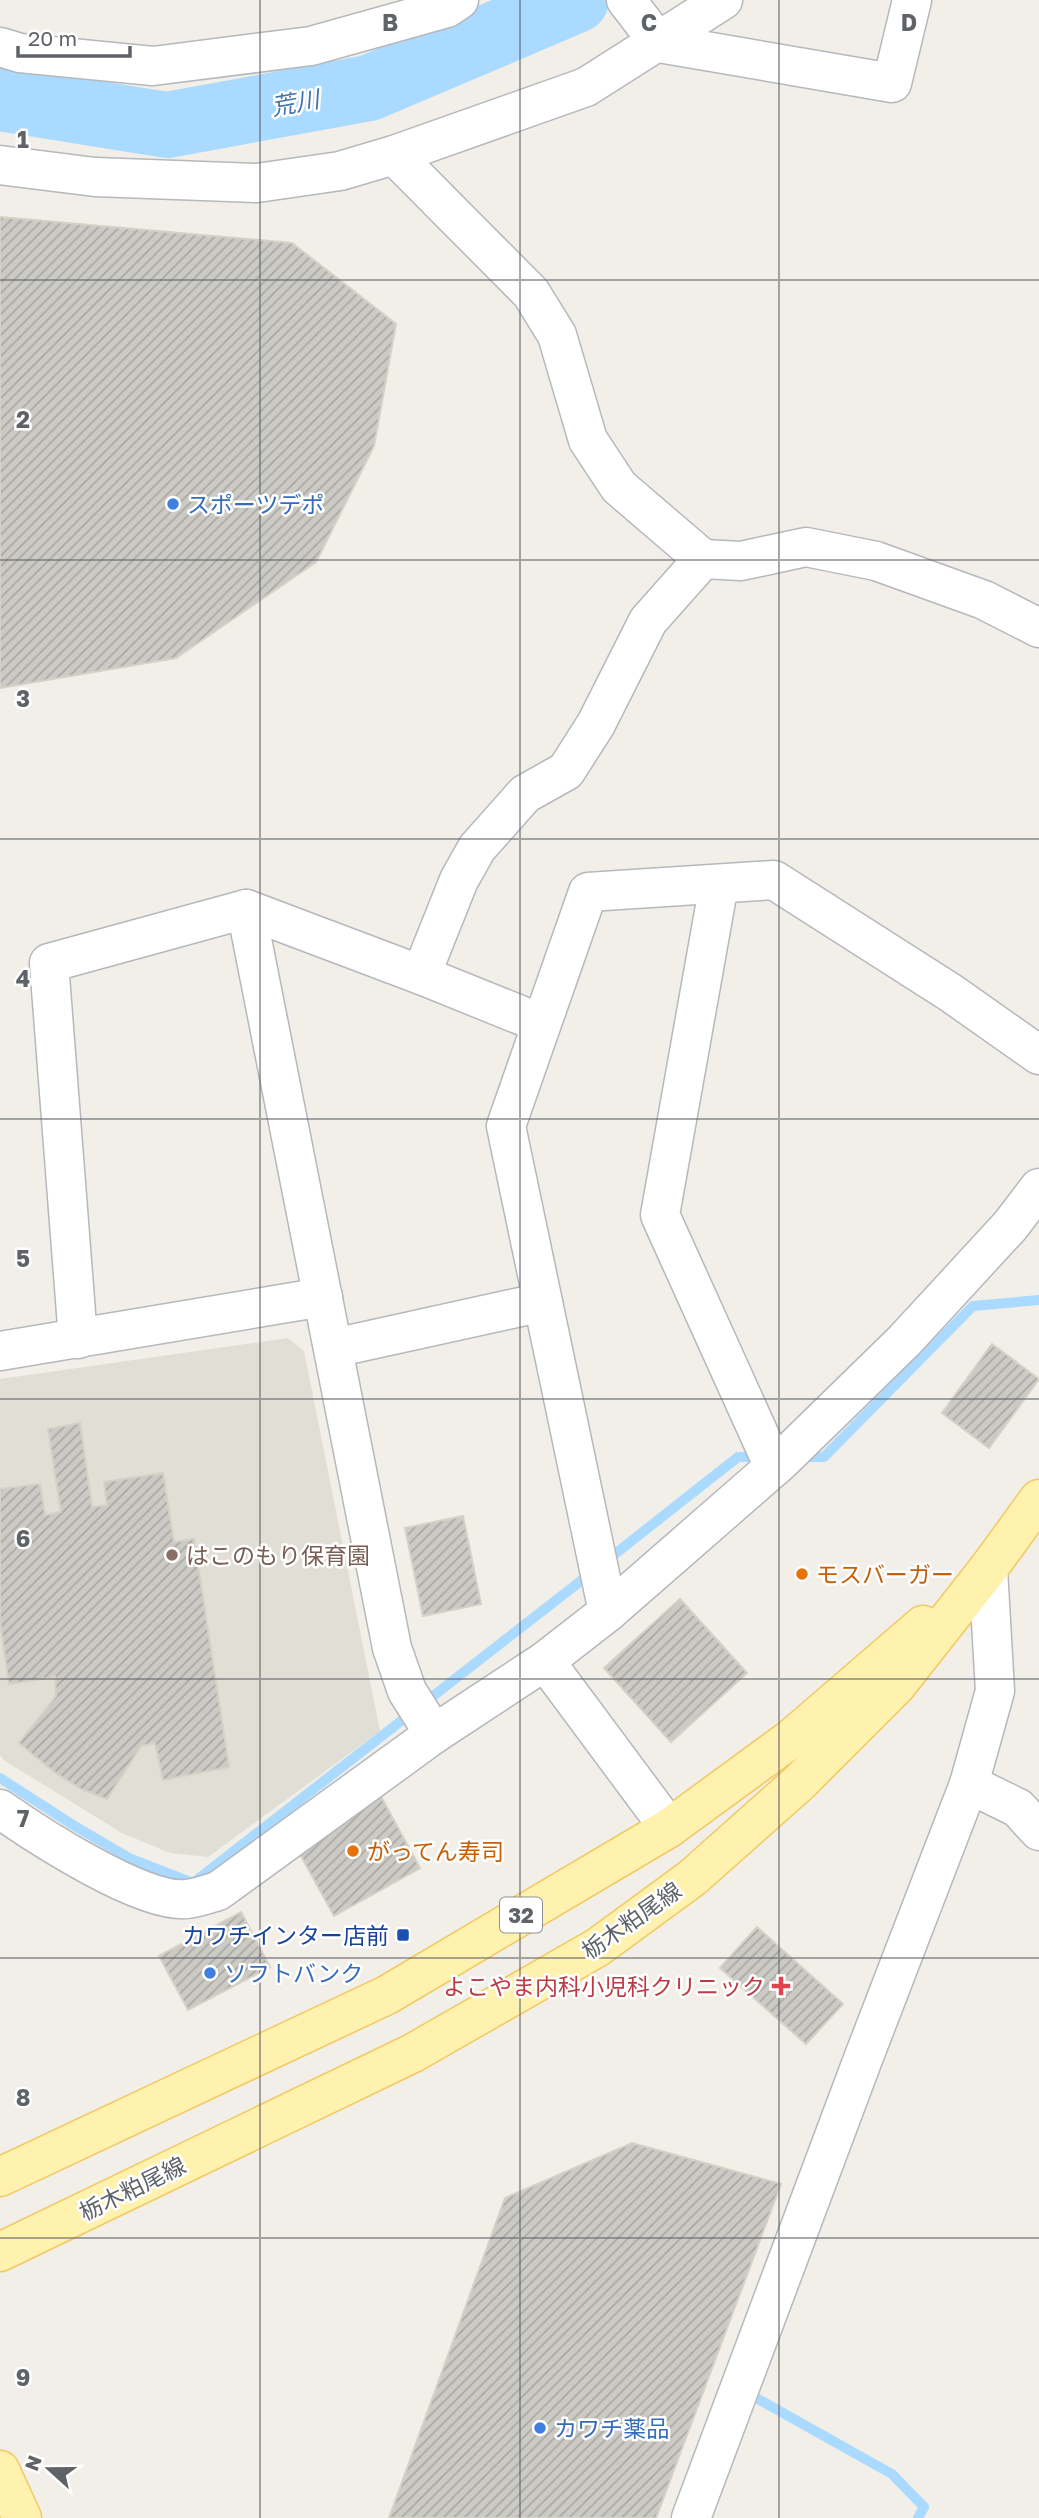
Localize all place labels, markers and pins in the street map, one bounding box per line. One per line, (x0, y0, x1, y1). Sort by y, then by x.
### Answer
place label: スポーツデポ (187, 490, 325, 518)
marker: スポーツデポ (165, 496, 181, 512)
place label: はこのもり保育園 (186, 1541, 370, 1569)
marker: はこのもり保育園 (164, 1547, 180, 1563)
place label: モスバーガー (816, 1560, 954, 1588)
marker: モスバーガー (794, 1566, 810, 1582)
place label: がってん寿司 (367, 1837, 504, 1865)
marker: がってん寿司 (345, 1843, 361, 1859)
place label: カワチインター店前 (182, 1921, 389, 1949)
marker: カワチインター店前 (395, 1927, 411, 1943)
place label: ソフトバンク (224, 1959, 363, 1987)
marker: ソフトバンク (202, 1965, 218, 1981)
place label: よこやま内科小児科クリニック (443, 1972, 765, 2000)
marker: よこやま内科小児科クリニック (771, 1976, 791, 1996)
place label: カワチ薬品 (554, 2414, 669, 2442)
marker: カワチ薬品 (532, 2420, 548, 2436)

